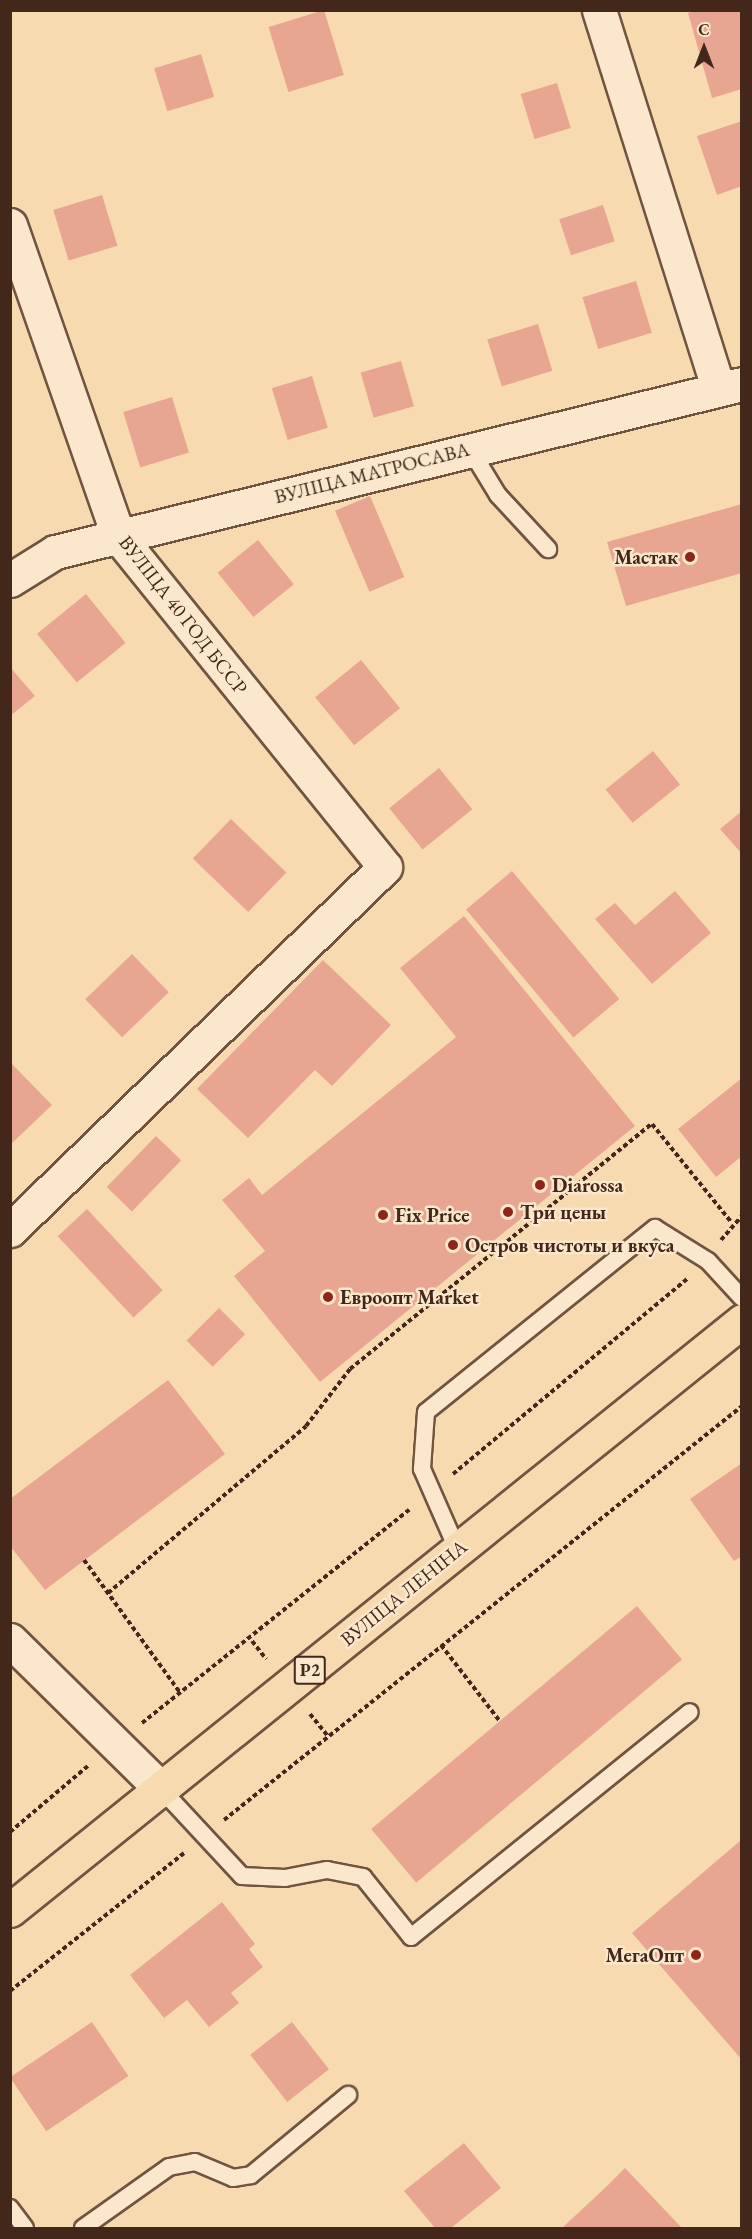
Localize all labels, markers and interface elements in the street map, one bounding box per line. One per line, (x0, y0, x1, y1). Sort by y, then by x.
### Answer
north arrow (674, 18, 734, 78)
text: С (698, 19, 710, 40)
street label: ВУЛІЦА МАТРОСАВА (272, 437, 472, 509)
street label: ВУЛІЦА 40 ГОД БССР (114, 531, 252, 699)
place label: Мастак (614, 545, 678, 569)
marker: Мастак (683, 550, 697, 564)
place label: Diarossa (552, 1173, 623, 1197)
marker: Diarossa (533, 1178, 547, 1192)
place label: Три цены (520, 1200, 606, 1224)
place label: Fix Price (395, 1203, 469, 1227)
marker: Три цены (501, 1205, 515, 1219)
marker: Fix Price (376, 1208, 390, 1222)
place label: Остров чистоты и вкуса (465, 1233, 674, 1257)
marker: Остров чистоты и вкуса (446, 1238, 460, 1252)
place label: Евроопт Market (340, 1285, 479, 1309)
marker: Евроопт Market (321, 1290, 335, 1304)
street label: ВУЛІЦА ЛЕНІНА (336, 1535, 472, 1651)
road number: Р2 (294, 1655, 326, 1685)
place label: МегаОпт (606, 1943, 684, 1967)
marker: МегаОпт (689, 1948, 703, 1962)

